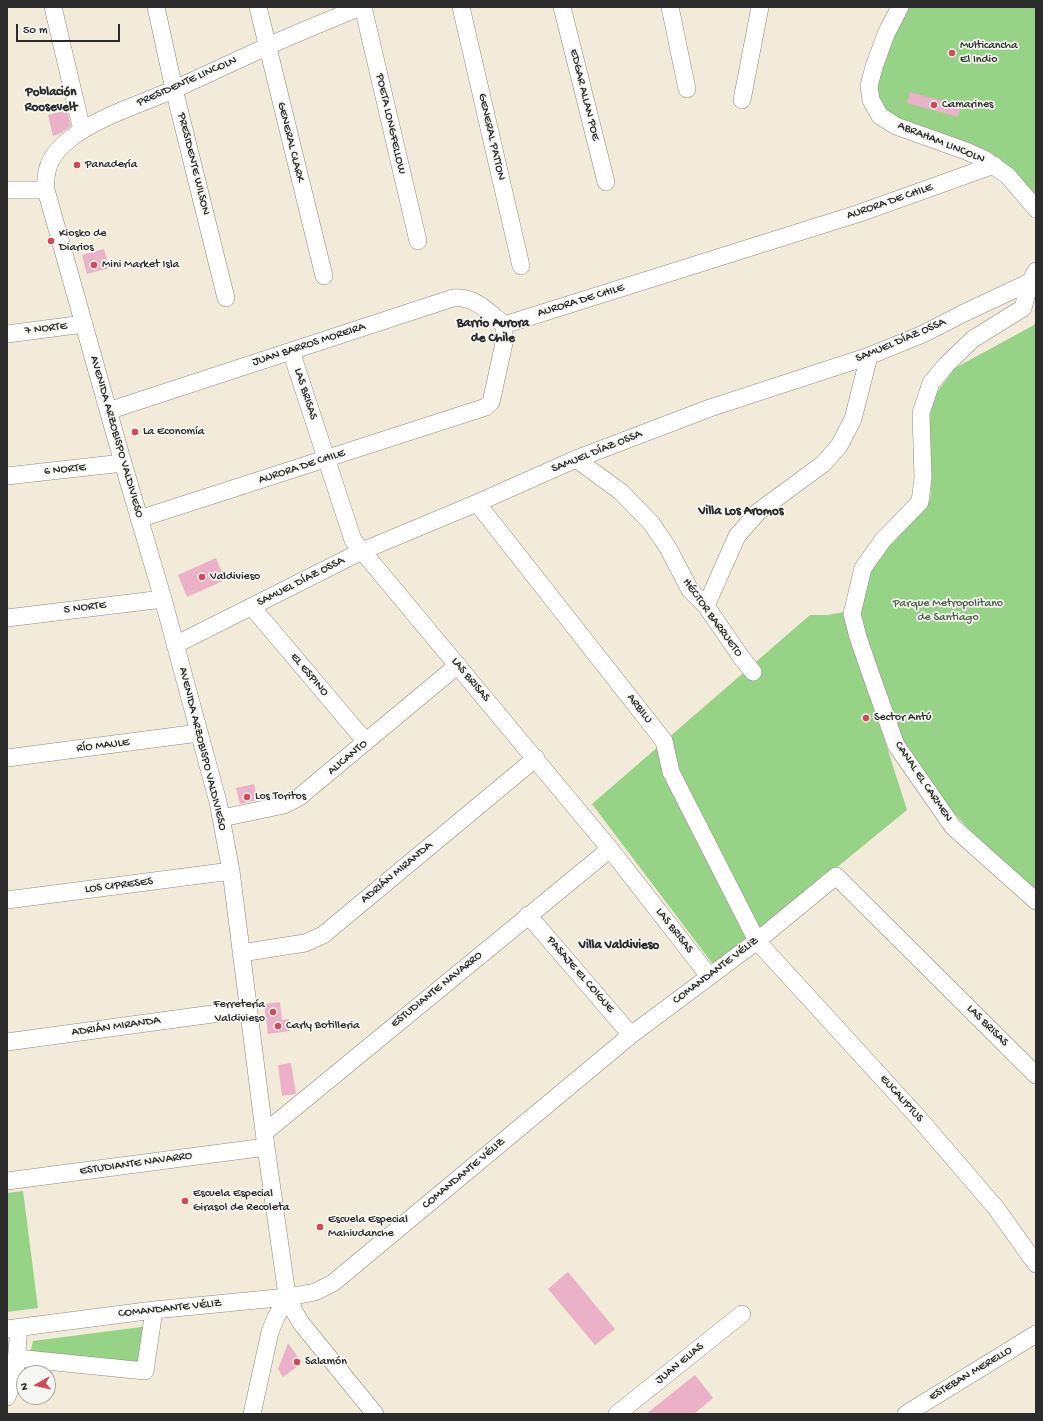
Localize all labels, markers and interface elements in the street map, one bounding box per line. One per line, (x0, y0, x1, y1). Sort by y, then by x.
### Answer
scale bar (18, 16, 122, 42)
text: 50 m (23, 24, 48, 38)
place label: Multicancha El Indio (960, 39, 1018, 67)
street label: EDGAR ALLAN POE (566, 48, 602, 142)
marker: Multicancha El Indio (947, 48, 957, 58)
street label: PRESIDENTE LINCOLN (135, 53, 239, 111)
street label: POETA LONGFELLOW (371, 72, 409, 176)
district label: Población Roosevelt (25, 85, 77, 116)
street label: GENERAL PATTON (474, 92, 508, 182)
place label: Camarines (942, 98, 994, 112)
marker: Camarines (929, 100, 939, 110)
street label: GENERAL CLARK (273, 101, 307, 183)
street label: PRESIDENTE WILSON (173, 111, 213, 217)
street label: ABRAHAM LINCOLN (895, 119, 987, 167)
place label: Panadería (85, 158, 137, 172)
marker: Panadería (72, 160, 82, 170)
street label: AURORA DE CHILE (845, 181, 935, 223)
place label: Kiosko de Diarios (59, 227, 107, 255)
marker: Kiosko de Diarios (46, 236, 56, 246)
place label: Mini Market Isla (102, 258, 179, 272)
marker: Mini Market Isla (89, 260, 99, 270)
street label: AURORA DE CHILE (536, 281, 626, 321)
district label: Barrio Aurora de Chile (457, 316, 529, 347)
street label: SAMUEL DÍAZ OSSA (854, 316, 948, 366)
street label: 7 NORTE (24, 319, 68, 339)
street label: JUAN BARROS MOREIRA (251, 320, 367, 370)
street label: AVENIDA ARZOBISPO VALDIVIESO (86, 354, 146, 520)
street label: LAS BRISAS (290, 366, 320, 422)
place label: La Economía (143, 425, 204, 439)
marker: La Economía (130, 427, 140, 437)
street label: SAMUEL DÍAZ OSSA (550, 427, 644, 477)
street label: AURORA DE CHILE (257, 446, 347, 488)
street label: 6 NORTE (43, 461, 87, 479)
district label: Villa Los Aromos (698, 504, 784, 520)
street label: SAMUEL DÍAZ OSSA (255, 554, 347, 610)
place label: Valdivieso (210, 570, 260, 584)
marker: Valdivieso (197, 572, 207, 582)
street label: HÉCTOR BARRUETO (679, 576, 745, 660)
park label: Parque Metropolitano de Santiago (893, 597, 1003, 625)
street label: 5 NORTE (63, 598, 107, 618)
street label: EL ESPINO (287, 650, 331, 700)
street label: LAS BRISAS (447, 655, 493, 705)
street label: AVENIDA ARZOBISPO VALDIVIESO (175, 666, 229, 832)
street label: ARBILU (623, 691, 655, 727)
place label: Sector Antú (874, 711, 931, 725)
marker: Sector Antú (861, 713, 871, 723)
street label: RÍO MAULE (76, 736, 130, 756)
street label: ALICANTO (325, 737, 371, 779)
street label: CANAL EL CARMEN (891, 739, 955, 825)
place label: Los Toritos (255, 790, 306, 804)
marker: Los Toritos (242, 792, 252, 802)
street label: ADRIÁN MIRANDA (358, 839, 436, 907)
street label: LOS CIPRESES (84, 875, 154, 897)
street label: LAS BRISAS (652, 906, 696, 956)
street label: PASAJE EL COIGUE (543, 934, 617, 1016)
street label: COMANDANTE VÉLIZ (670, 934, 762, 1008)
district label: Villa Valdivieso (579, 938, 659, 954)
street label: ESTUDIANTE NAVARRO (388, 949, 486, 1031)
place label: Ferretería Valdivieso (213, 998, 265, 1026)
street label: LAS BRISAS (963, 1002, 1011, 1050)
marker: Ferretería Valdivieso (268, 1007, 278, 1017)
street label: ADRIÁN MIRANDA (71, 1014, 161, 1040)
place label: Carly Botilleria (286, 1019, 360, 1033)
marker: Carly Botilleria (273, 1021, 283, 1031)
street label: EUCALIPTUS (876, 1072, 926, 1126)
street label: COMANDANTE VÉLIZ (420, 1135, 508, 1213)
street label: ESTUDIANTE NAVARRO (79, 1149, 193, 1179)
place label: Escuela Especial Girasol de Recoleta (193, 1187, 289, 1215)
marker: Escuela Especial Girasol de Recoleta (180, 1196, 190, 1206)
place label: Escuela Especial Mahiudanche (328, 1213, 408, 1241)
marker: Escuela Especial Mahiudanche (315, 1222, 325, 1232)
street label: COMANDANTE VÉLIZ (118, 1296, 222, 1322)
street label: JUAN ELIAS (653, 1340, 707, 1388)
street label: ESTEBAN MERELLO (927, 1343, 1015, 1405)
place label: Salamón (305, 1355, 347, 1369)
marker: Salamón (292, 1357, 302, 1367)
north arrow (16, 1365, 56, 1405)
text: N (19, 1382, 32, 1391)

